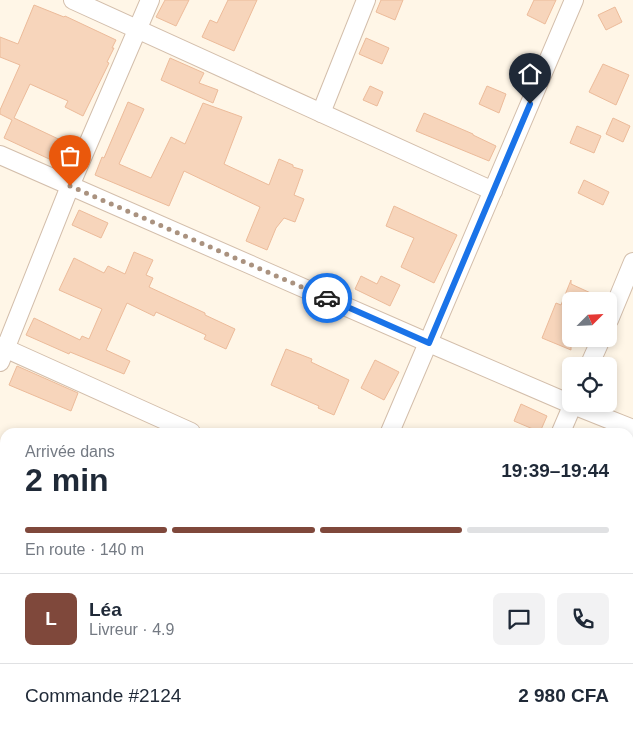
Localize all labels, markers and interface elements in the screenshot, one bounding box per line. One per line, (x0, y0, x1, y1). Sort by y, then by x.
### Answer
pin (509, 53, 551, 104)
icon: home (516, 60, 544, 88)
pin (49, 135, 91, 186)
icon: bag (56, 142, 84, 170)
courier (302, 273, 352, 323)
icon: car (313, 284, 341, 312)
north arrow (562, 292, 618, 348)
map controls (562, 292, 617, 412)
button: locate (562, 357, 617, 412)
text: Arrivée dans (25, 443, 115, 460)
text: 19:39–19:44 (501, 460, 609, 481)
text: 2 min (25, 462, 109, 498)
text: En route · 140 m (25, 541, 144, 558)
button: chat (493, 593, 545, 645)
button: phone (557, 593, 609, 645)
text: Léa (89, 599, 122, 620)
text: L (45, 608, 57, 629)
text: Livreur · 4.9 (89, 621, 174, 638)
text: Commande #2124 (25, 685, 181, 706)
text: 2 980 CFA (518, 685, 609, 706)

